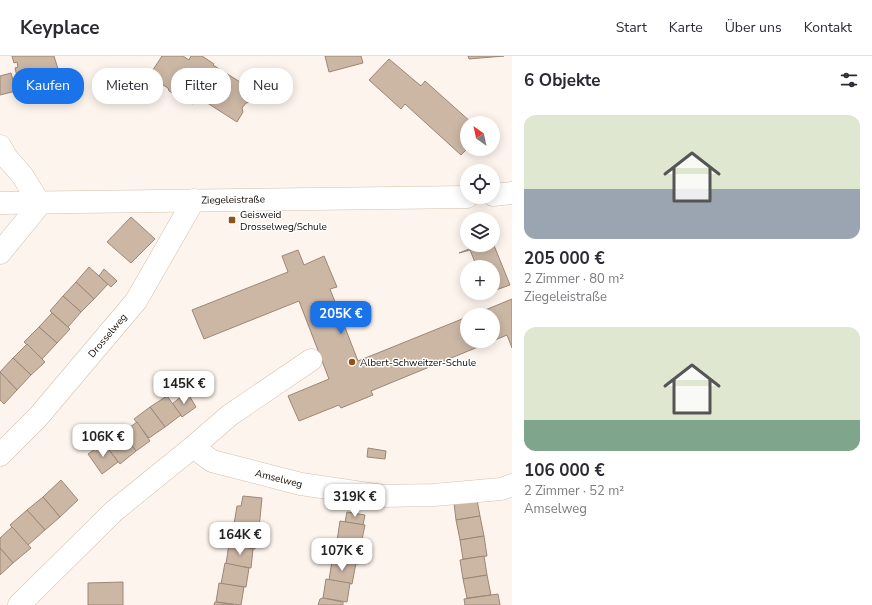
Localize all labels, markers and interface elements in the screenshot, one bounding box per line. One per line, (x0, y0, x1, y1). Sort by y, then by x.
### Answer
text: Keyplace (20, 15, 99, 41)
text: Start (616, 18, 647, 37)
text: Karte (669, 18, 703, 37)
text: Über uns (725, 18, 782, 37)
text: Kontakt (804, 18, 852, 37)
chip: Kaufen (12, 68, 84, 104)
chip: Mieten (92, 68, 163, 104)
chip: Filter (171, 68, 231, 104)
chip: Neu (239, 68, 293, 104)
text: 6 Objekte (524, 69, 600, 92)
icon: filters (838, 69, 860, 91)
north arrow (460, 116, 500, 156)
map controls (460, 116, 500, 348)
icon: home (656, 141, 728, 213)
button: locate (460, 164, 500, 204)
street label: Ziegeleistraße (201, 192, 265, 208)
place label: Geisweid Drosselweg/Schule (240, 208, 327, 234)
button: layers (460, 212, 500, 252)
marker: Geisweid Drosselweg/Schule (227, 215, 237, 225)
text: 205 000 € (524, 247, 605, 270)
button: + (460, 260, 500, 300)
text: 2 Zimmer · 80 m² (524, 270, 624, 288)
text: Ziegeleistraße (524, 288, 607, 306)
pin: 205K € (308, 301, 374, 335)
text: 205K € (319, 305, 363, 323)
button: − (460, 308, 500, 348)
street label: Drosselweg (85, 310, 131, 361)
icon: home (656, 353, 728, 425)
place label: Albert-Schweitzer-Schule (360, 356, 476, 370)
marker: Albert-Schweitzer-Schule (347, 357, 357, 367)
pin: 145K € (151, 371, 217, 405)
text: 145K € (162, 375, 206, 393)
pin: 106K € (70, 424, 136, 458)
text: 106K € (81, 428, 125, 446)
text: 106 000 € (524, 459, 605, 482)
street label: Amselweg (254, 466, 304, 492)
text: 2 Zimmer · 52 m² (524, 482, 624, 500)
pin: 319K € (322, 484, 388, 518)
text: 319K € (333, 488, 377, 506)
text: Amselweg (524, 500, 587, 518)
pin: 164K € (207, 522, 273, 556)
text: 164K € (218, 526, 262, 544)
pin: 107K € (309, 538, 375, 572)
text: 107K € (320, 542, 364, 560)

